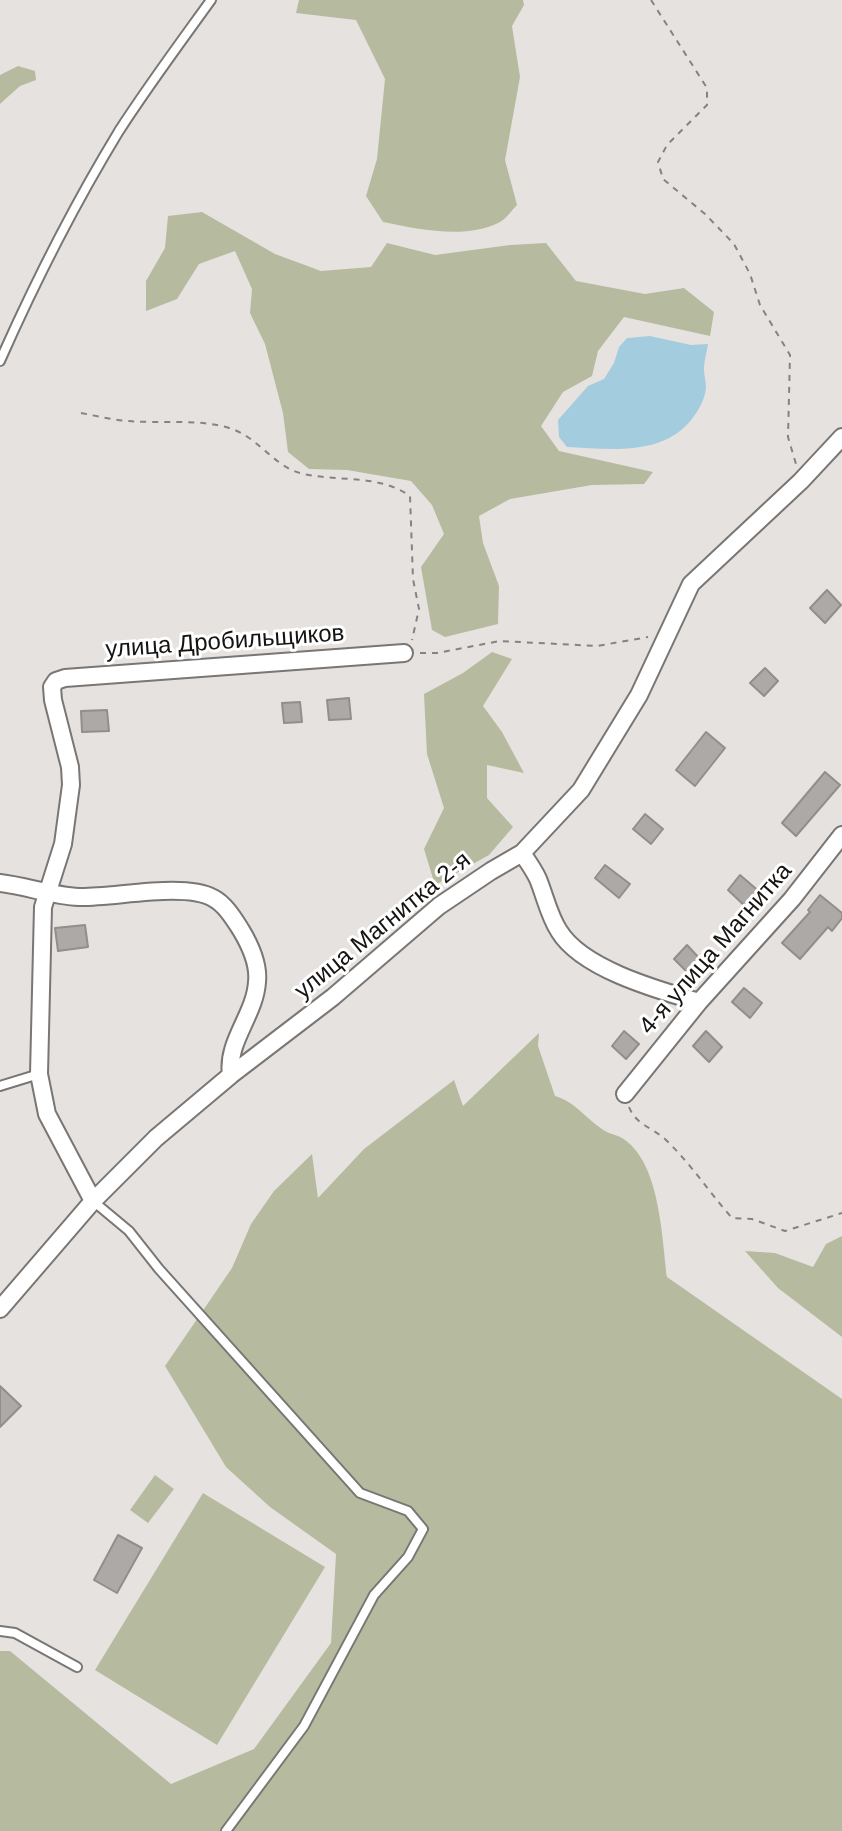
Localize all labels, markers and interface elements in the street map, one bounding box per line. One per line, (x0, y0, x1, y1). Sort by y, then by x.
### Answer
street label: улица Дробильщиков (105, 619, 345, 665)
street label: улица Магнитка 2-я (289, 846, 477, 1006)
street label: 4-я улица Магнитка (634, 857, 798, 1041)

